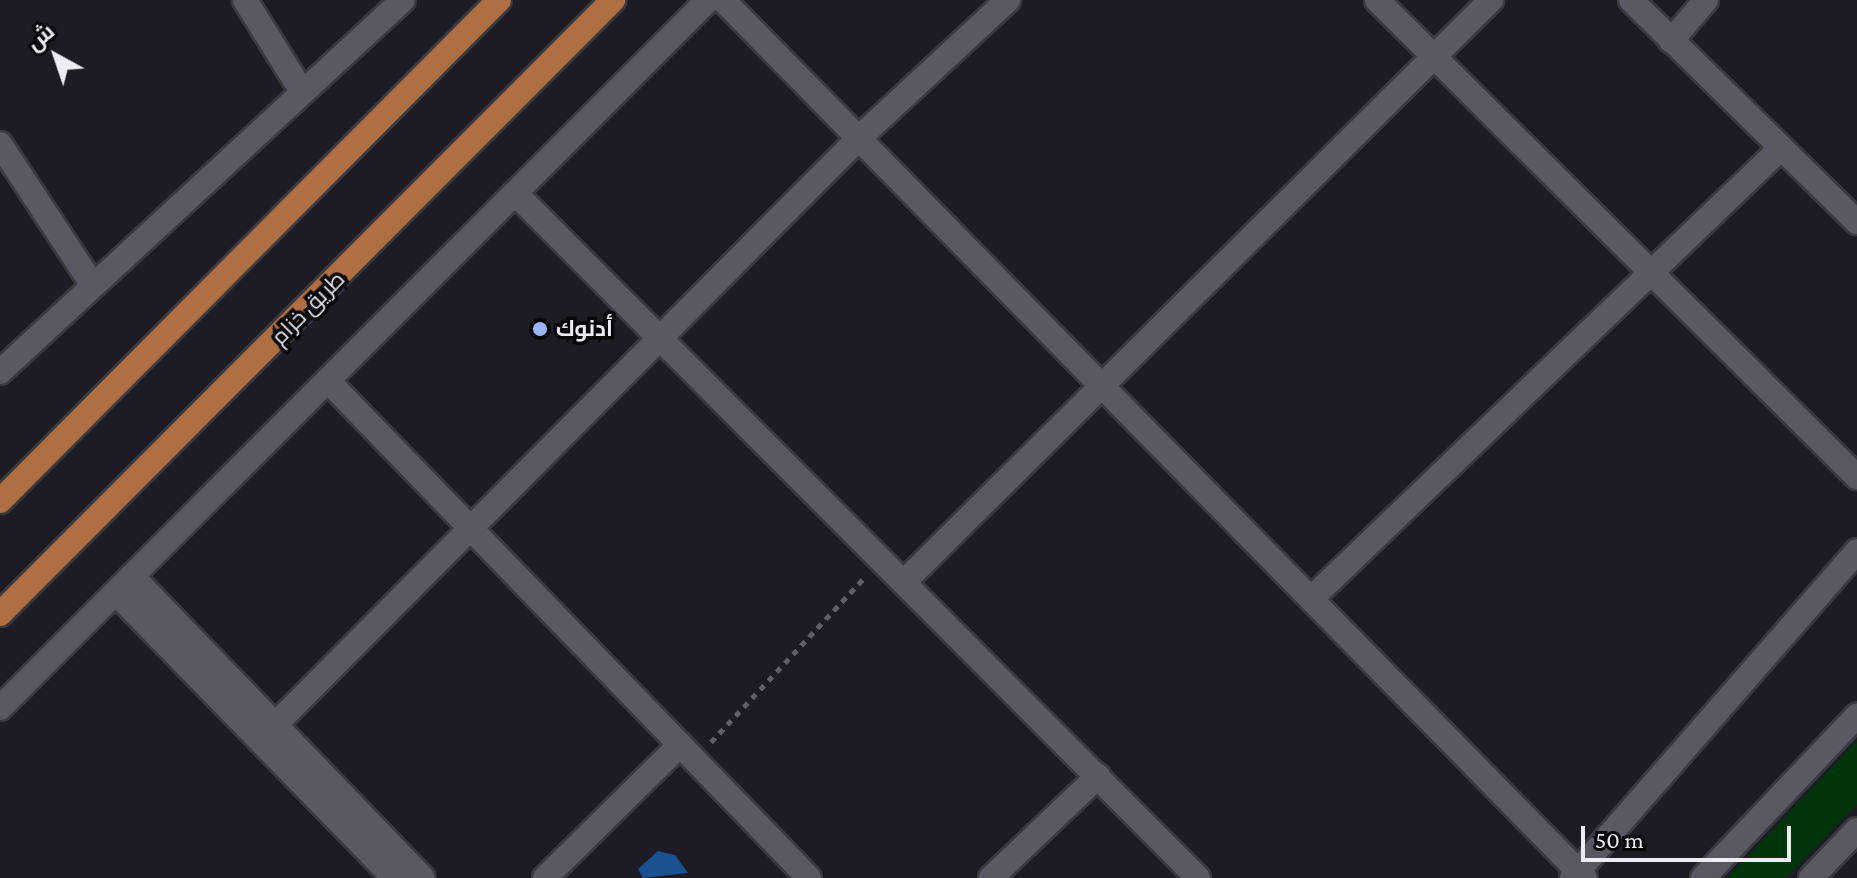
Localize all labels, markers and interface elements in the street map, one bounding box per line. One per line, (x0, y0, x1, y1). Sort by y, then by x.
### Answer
north arrow (16, 16, 96, 96)
text: ش (21, 19, 59, 56)
street label: طريق خزام (266, 266, 350, 350)
place label: أدنوك (556, 316, 613, 342)
marker: أدنوك (531, 320, 549, 338)
scale bar (1585, 810, 1795, 860)
text: 50 m (1595, 826, 1644, 853)

